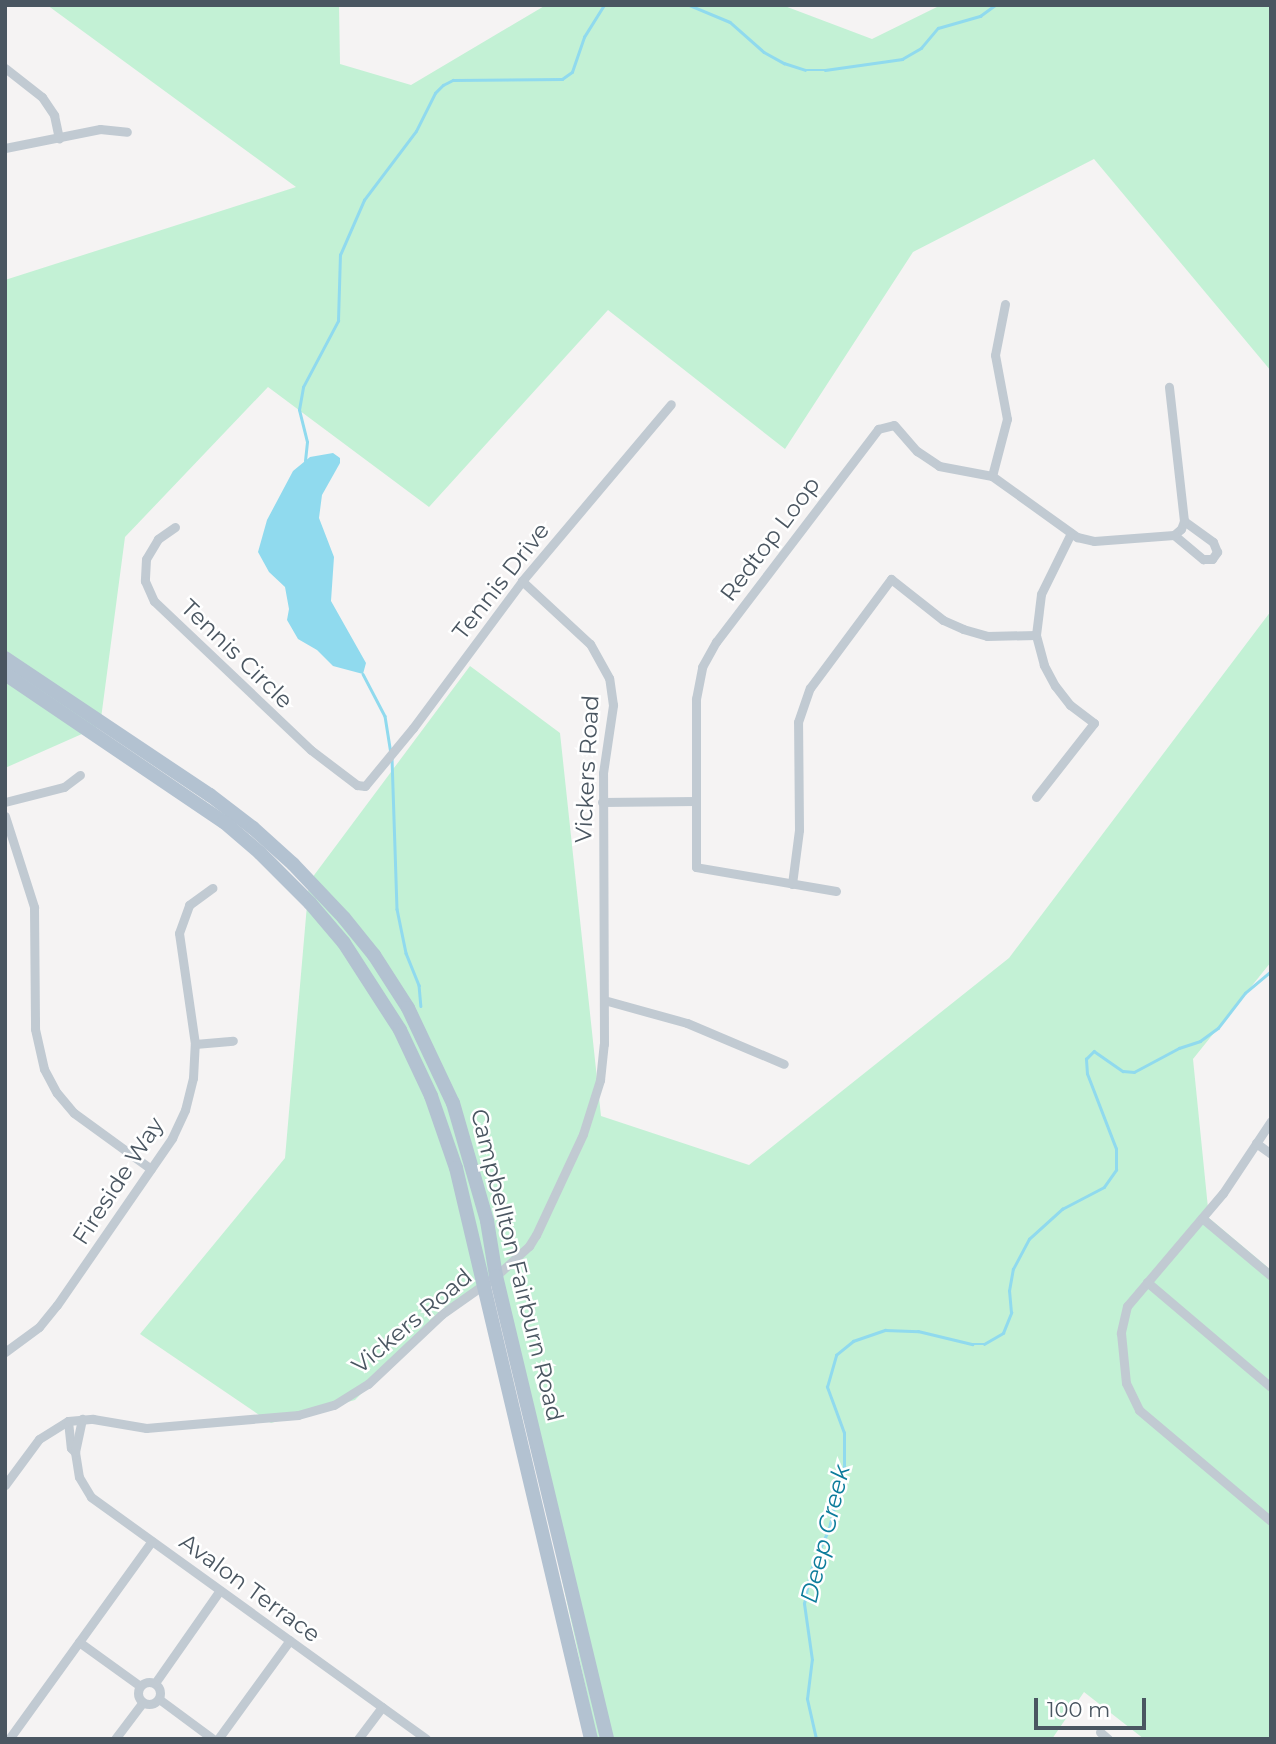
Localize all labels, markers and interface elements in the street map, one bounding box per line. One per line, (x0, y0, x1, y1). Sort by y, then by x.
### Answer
street label: Redtop Loop (714, 471, 826, 607)
street label: Tennis Drive (447, 517, 555, 645)
street label: Tennis Circle (175, 594, 299, 714)
street label: Vickers Road (569, 694, 605, 844)
street label: Campbellton Fairburn Road (465, 1106, 569, 1424)
street label: Fireside Way (67, 1112, 169, 1250)
street label: Vickers Road (346, 1263, 478, 1379)
water label: Deep Creek (794, 1462, 856, 1606)
street label: Avalon Terrace (174, 1528, 326, 1648)
scale bar (1038, 1684, 1150, 1728)
text: 100 m (1047, 1697, 1110, 1722)

